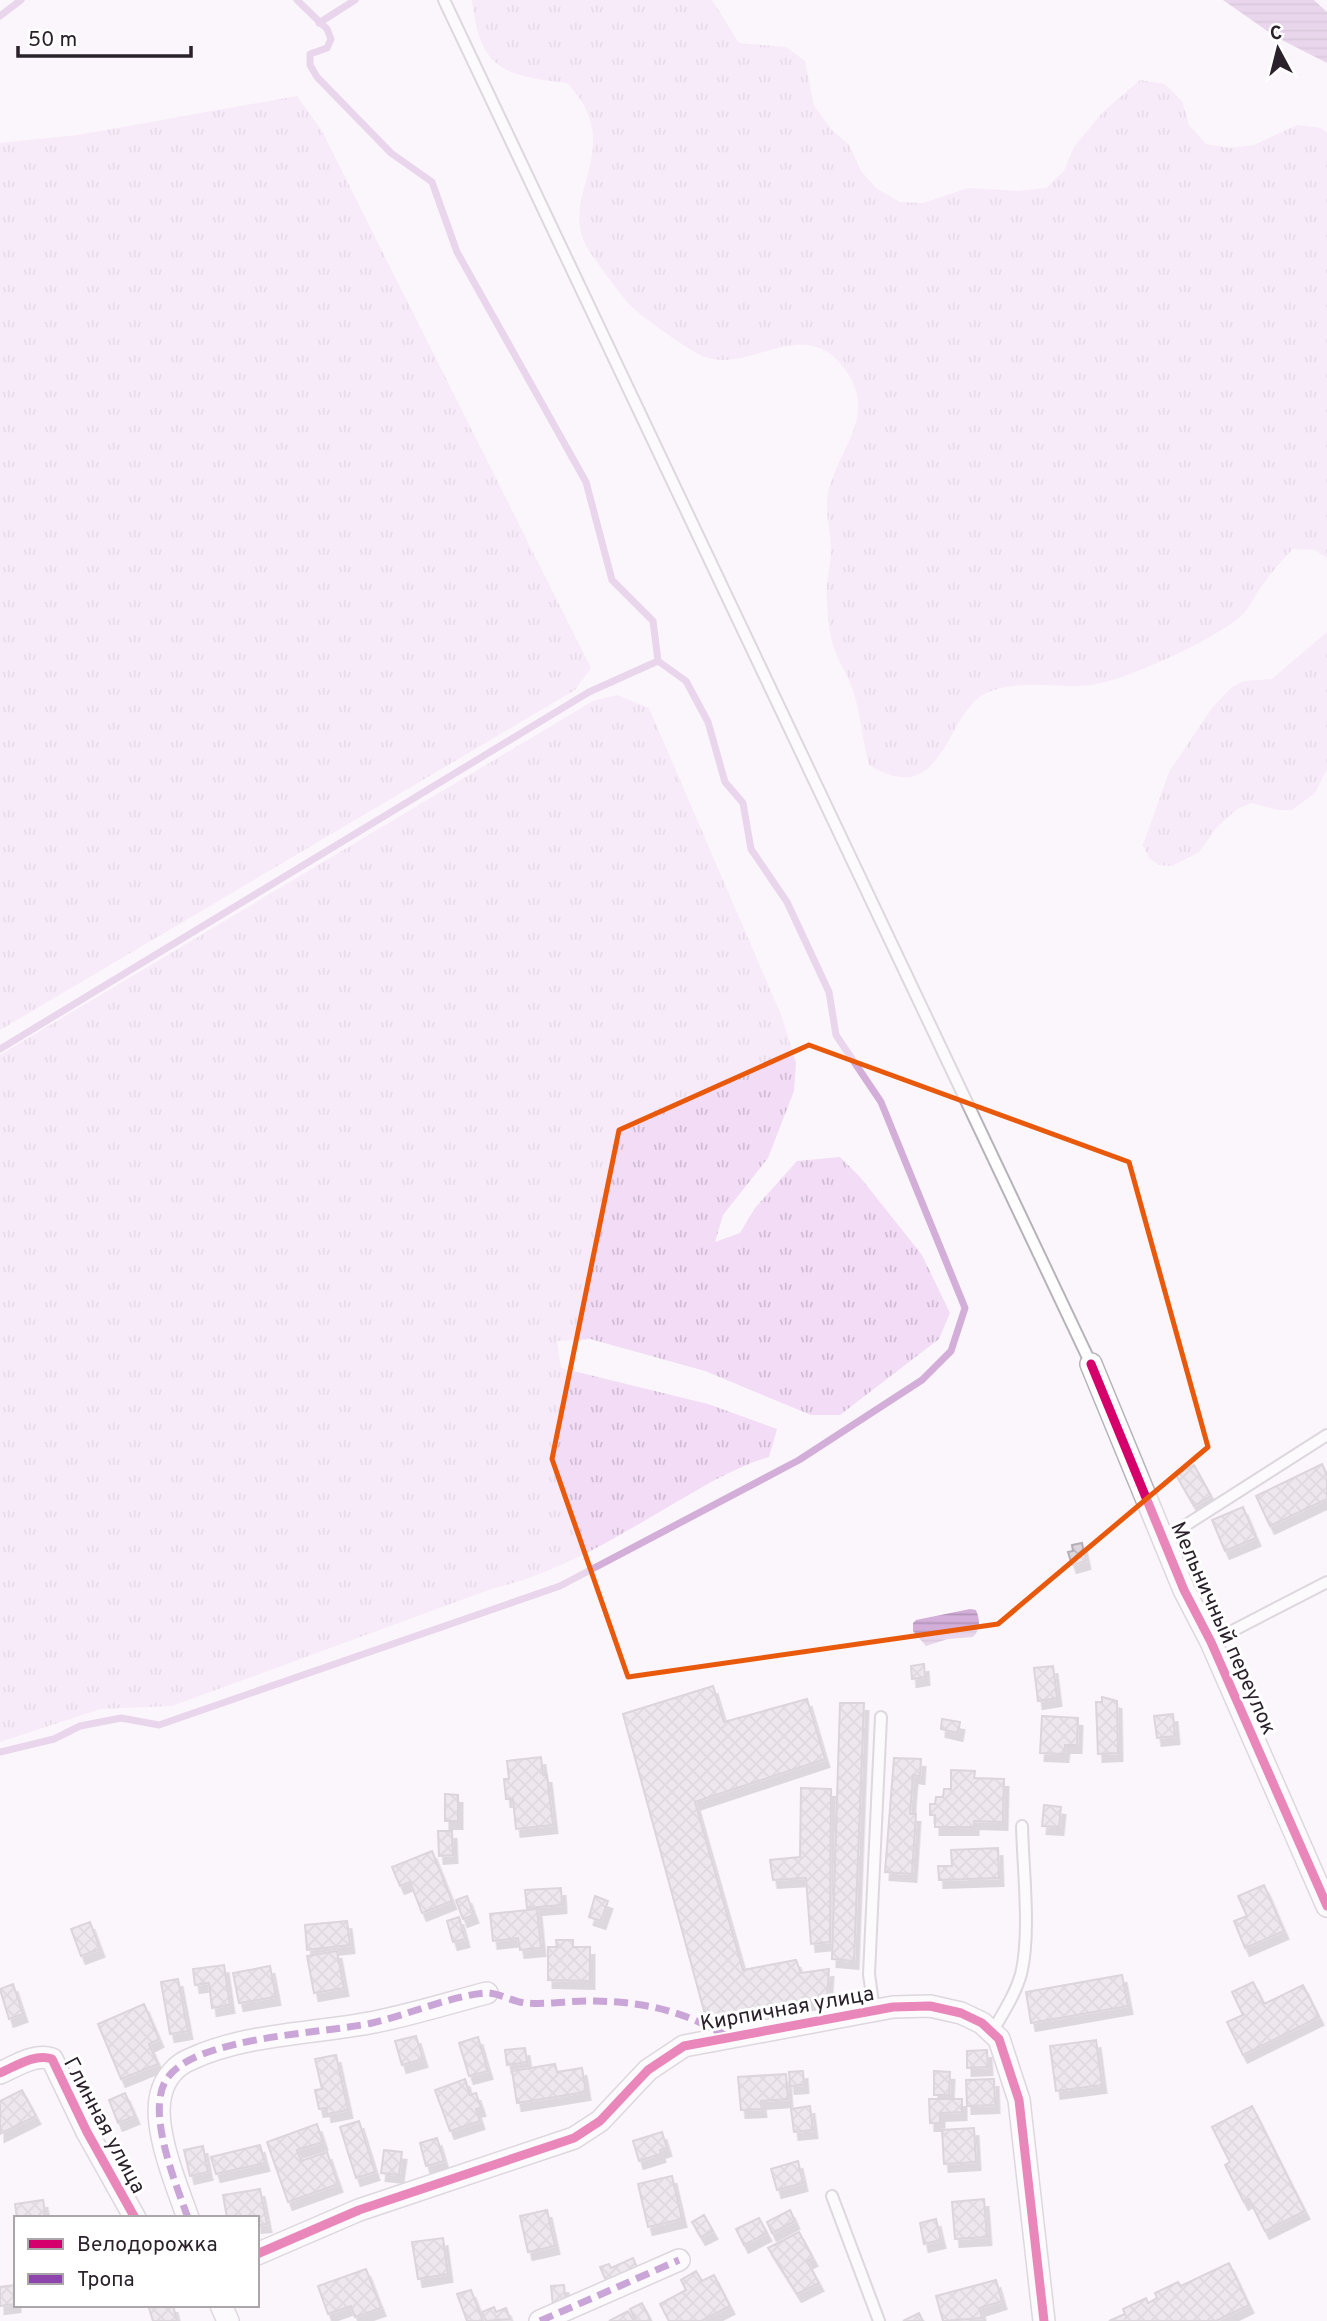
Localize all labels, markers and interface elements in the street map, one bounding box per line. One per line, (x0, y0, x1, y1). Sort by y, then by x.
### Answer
scale bar (18, 14, 191, 58)
north arrow (1243, 14, 1313, 84)
text: С (1269, 21, 1284, 47)
text: 50 m (28, 27, 77, 54)
street label: Мельничный переулок (1163, 1518, 1282, 1739)
street label: Кирпичная улица (698, 1981, 876, 2038)
street label: Глинная улица (56, 2053, 151, 2199)
legend (14, 2216, 259, 2307)
text: Велодорожка (77, 2232, 217, 2259)
text: Тропа (77, 2267, 135, 2294)

